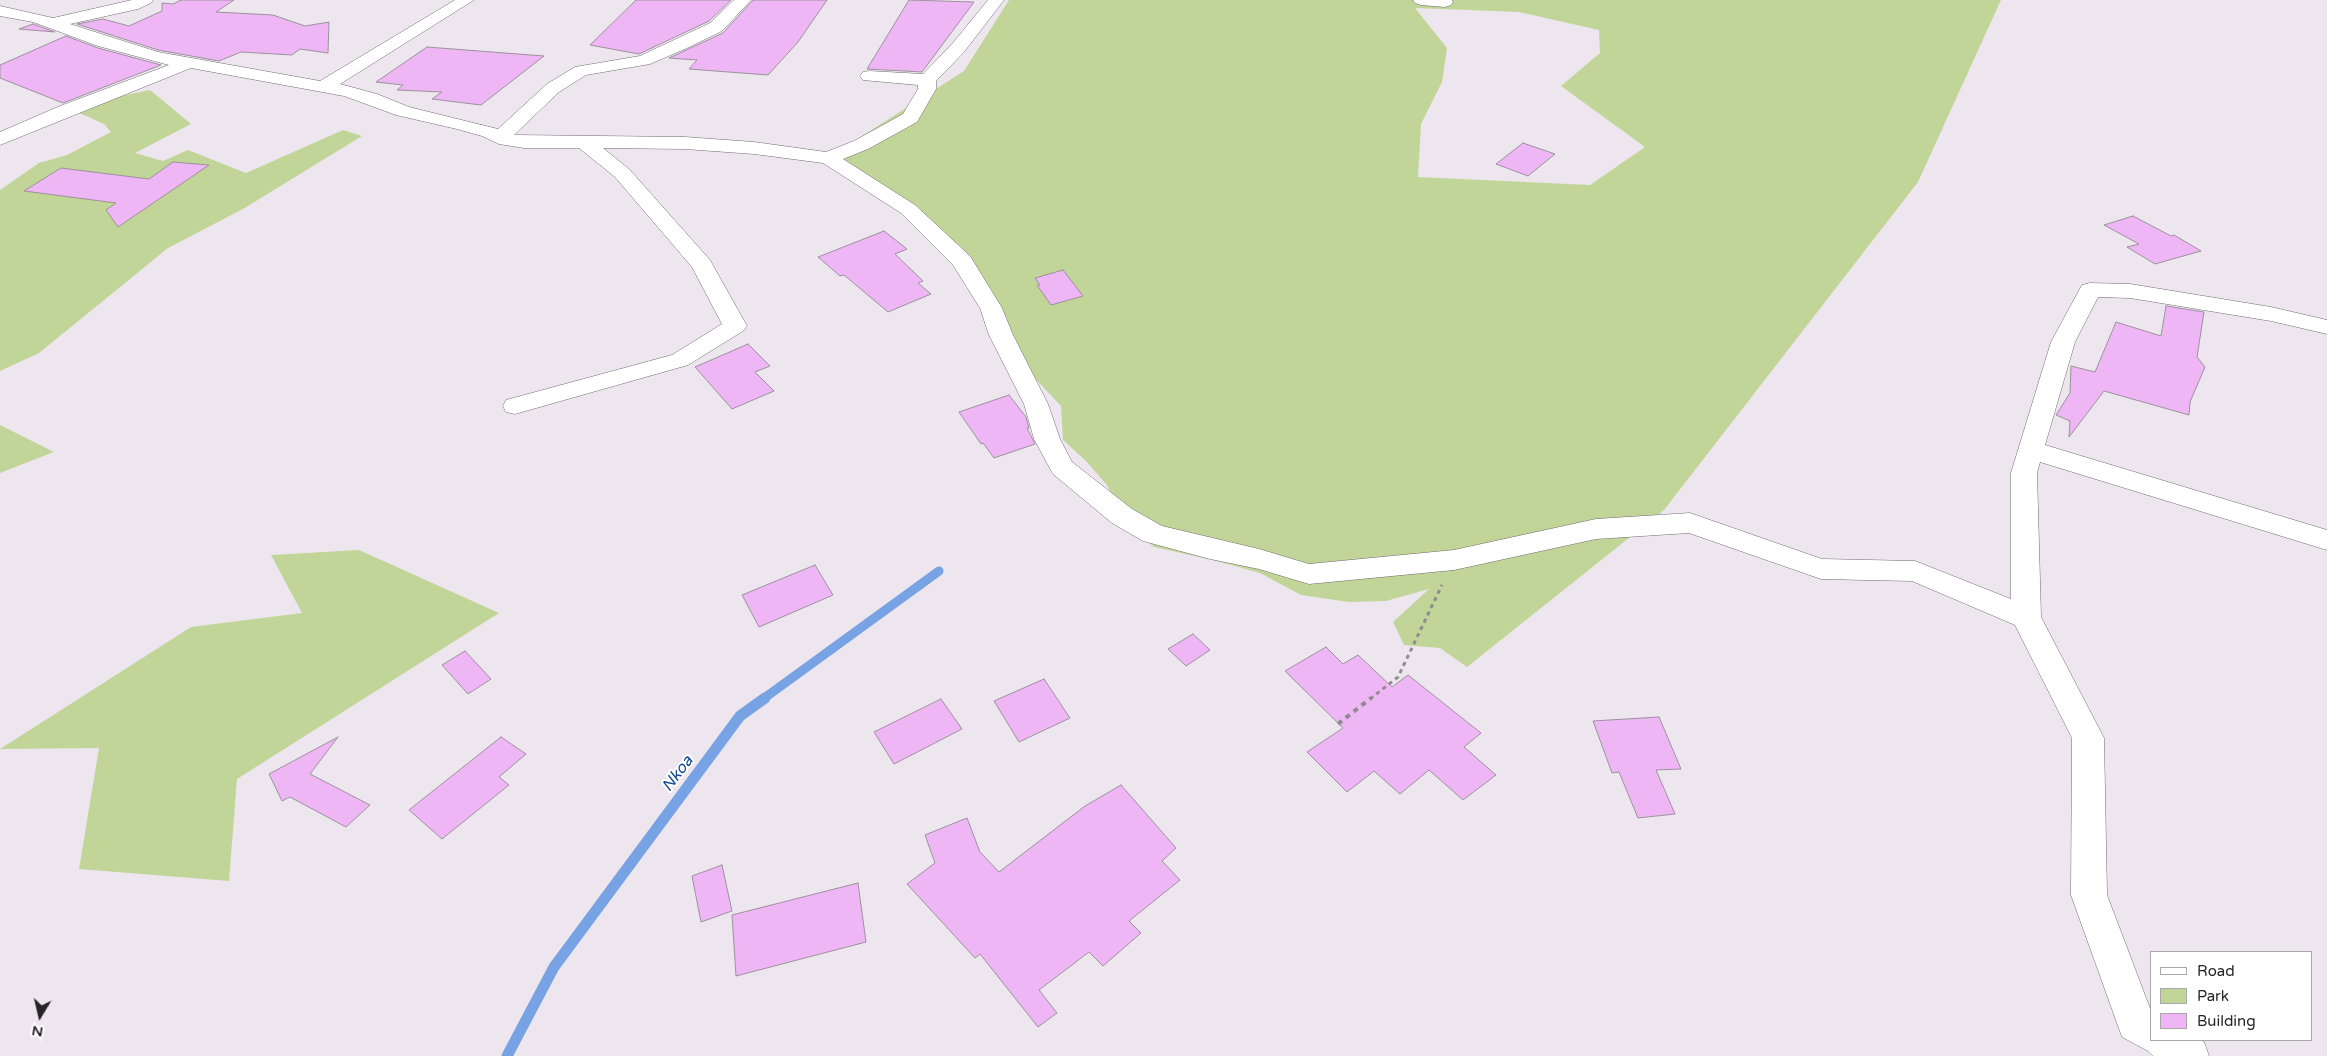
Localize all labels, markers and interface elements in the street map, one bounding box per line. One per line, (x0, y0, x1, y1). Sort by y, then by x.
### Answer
water label: Nkoa (658, 752, 698, 796)
legend (2150, 951, 2312, 1041)
text: Road (2197, 962, 2235, 980)
text: Park (2197, 987, 2229, 1005)
north arrow (15, 991, 65, 1041)
text: Building (2197, 1012, 2256, 1030)
text: N (31, 1022, 44, 1041)

